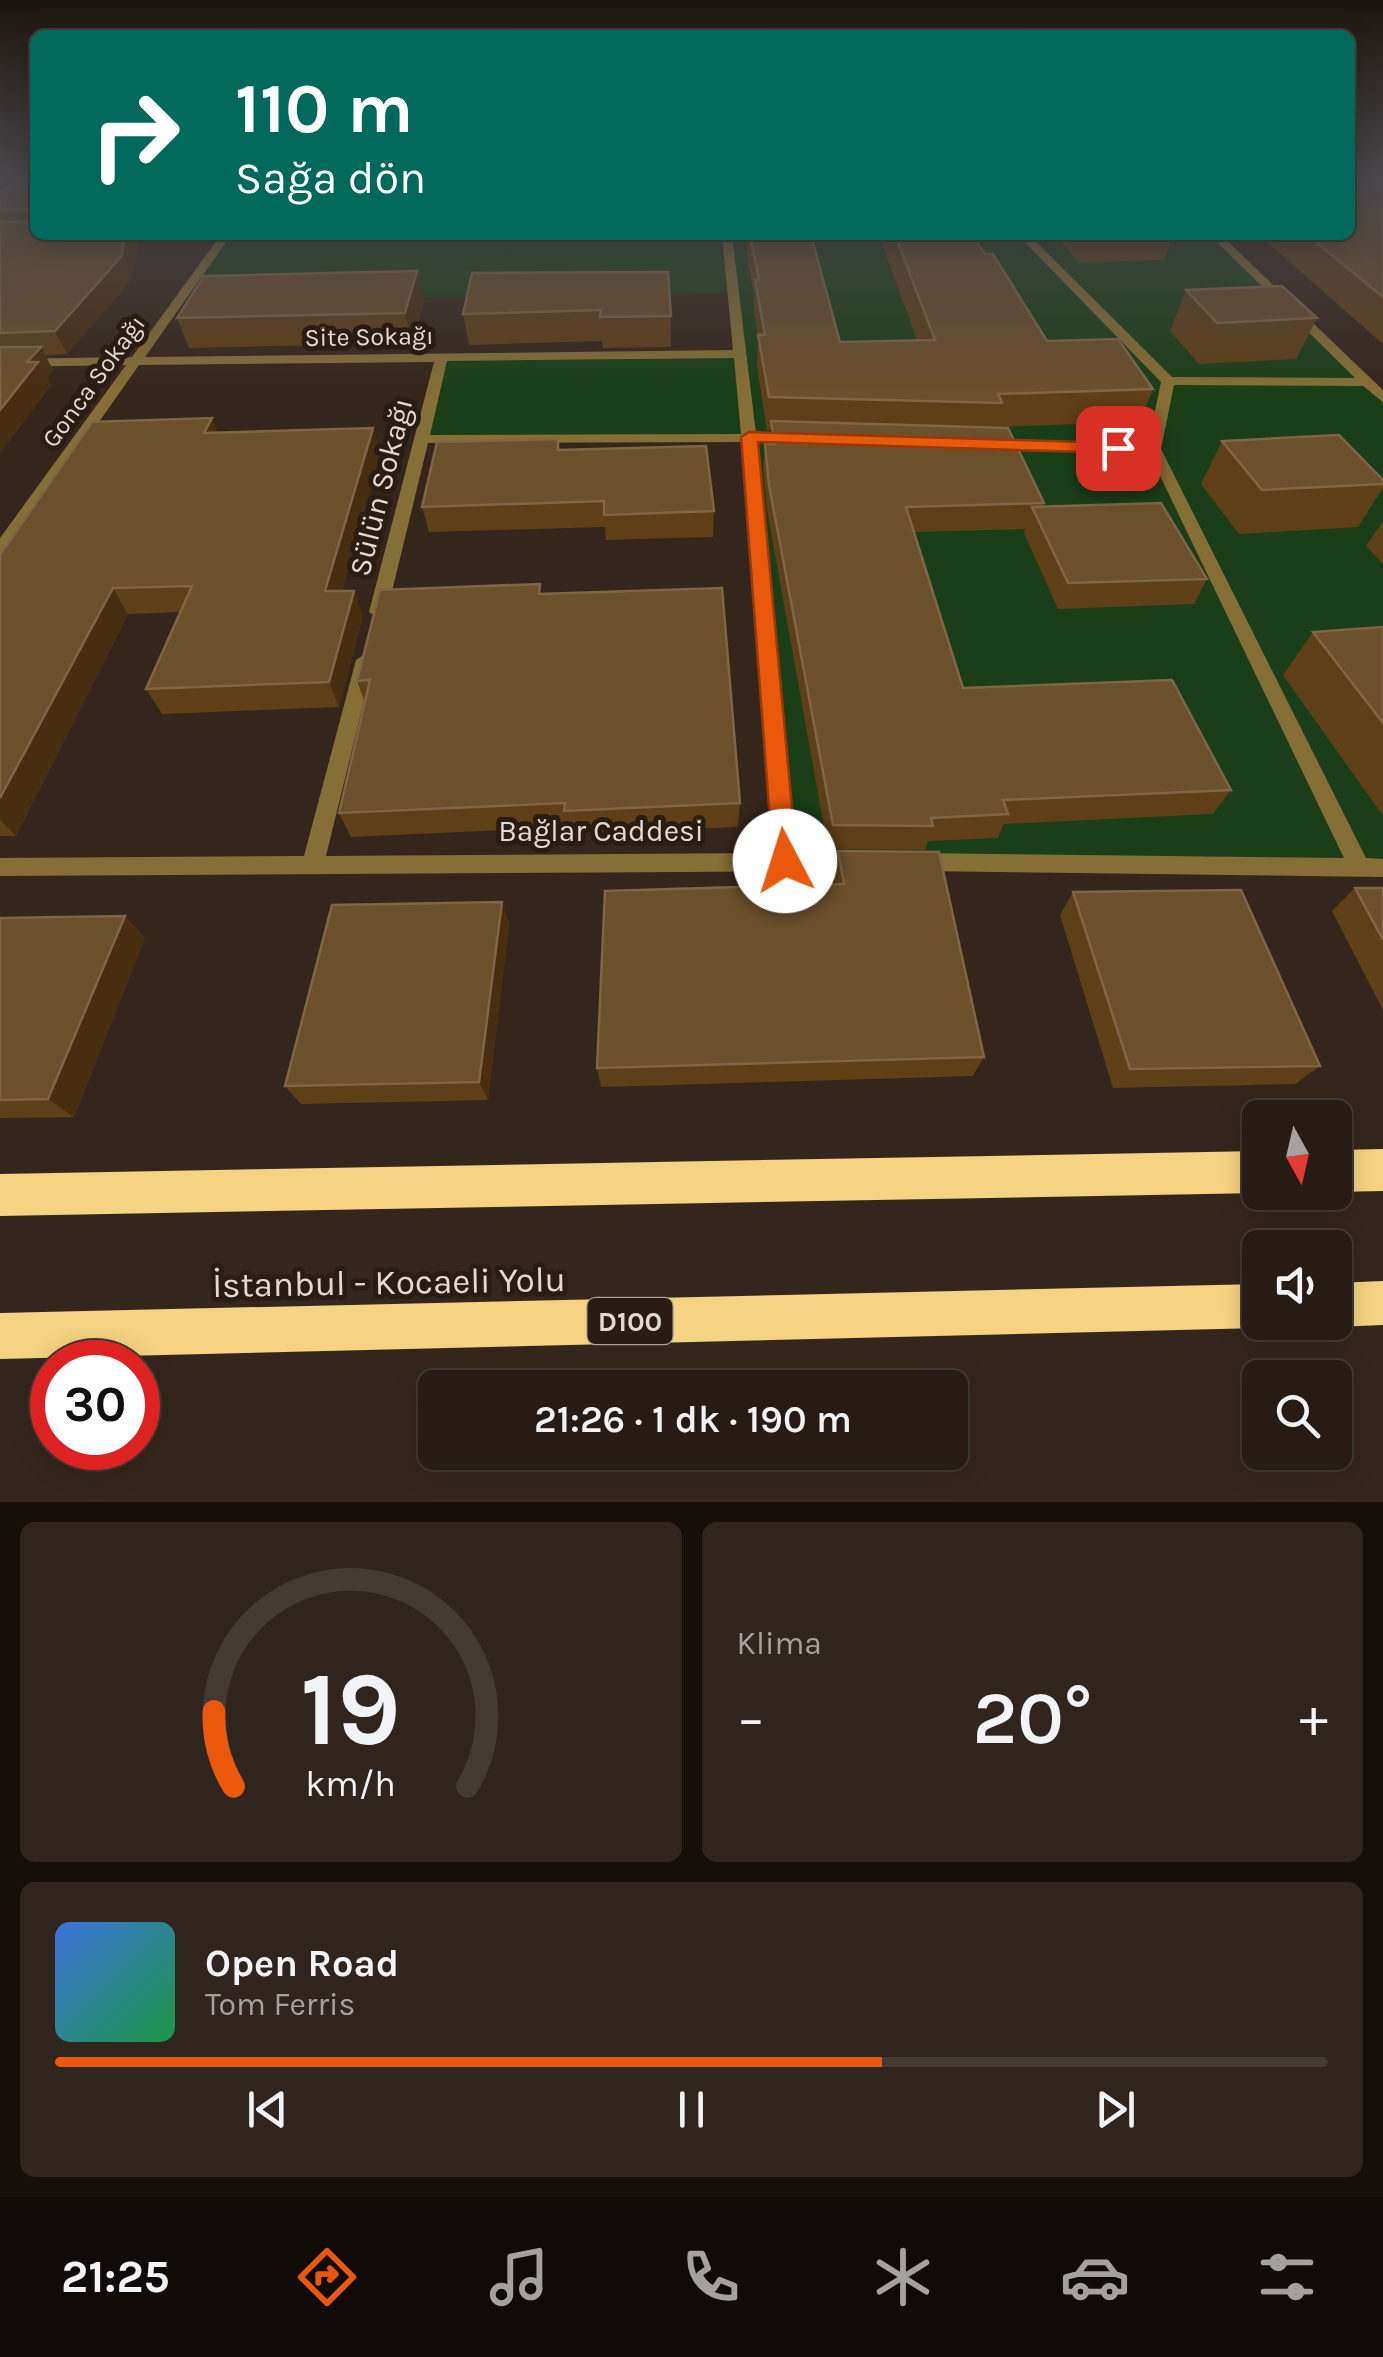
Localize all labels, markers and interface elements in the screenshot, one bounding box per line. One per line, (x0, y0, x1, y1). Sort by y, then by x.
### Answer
text: 110 m (235, 68, 413, 150)
icon: right (70, 70, 200, 200)
text: Sağa dön (235, 152, 426, 204)
street label: Gonca Sokağı (36, 310, 151, 453)
street label: Site Sokağı (304, 321, 434, 352)
street label: Sülün Sokağı (342, 394, 420, 580)
pin (1076, 406, 1161, 491)
icon: arrive (1091, 421, 1146, 476)
position arrow (733, 809, 837, 913)
street label: Bağlar Caddesi (498, 813, 704, 849)
north arrow (1242, 1100, 1352, 1210)
map controls (1242, 1100, 1352, 1470)
button: sound (1242, 1230, 1352, 1340)
street label: İstanbul - Kocaeli Yolu (212, 1259, 566, 1306)
road number: D100 (588, 1298, 672, 1344)
speed limit sign: 30 (30, 1340, 160, 1470)
button: search (1242, 1360, 1352, 1470)
text: 21:26 · 1 dk · 190 m (534, 1397, 852, 1442)
text: Klima (737, 1625, 822, 1662)
text: 19 (300, 1649, 401, 1770)
text: 20° (972, 1674, 1092, 1762)
text: − (737, 1686, 765, 1750)
text: + (1299, 1686, 1328, 1750)
text: km/h (305, 1763, 396, 1805)
text: Open Road (205, 1941, 399, 1986)
text: Tom Ferris (205, 1986, 355, 2023)
icon: previous (240, 2082, 295, 2137)
icon: pause (664, 2082, 719, 2137)
icon: next (1088, 2082, 1143, 2137)
icon: directions (292, 2242, 362, 2312)
icon: music (484, 2242, 554, 2312)
icon: phone (676, 2242, 746, 2312)
icon: climate (868, 2242, 938, 2312)
icon: car (1060, 2242, 1130, 2312)
icon: filters (1252, 2242, 1322, 2312)
text: 21:25 (61, 2251, 170, 2303)

